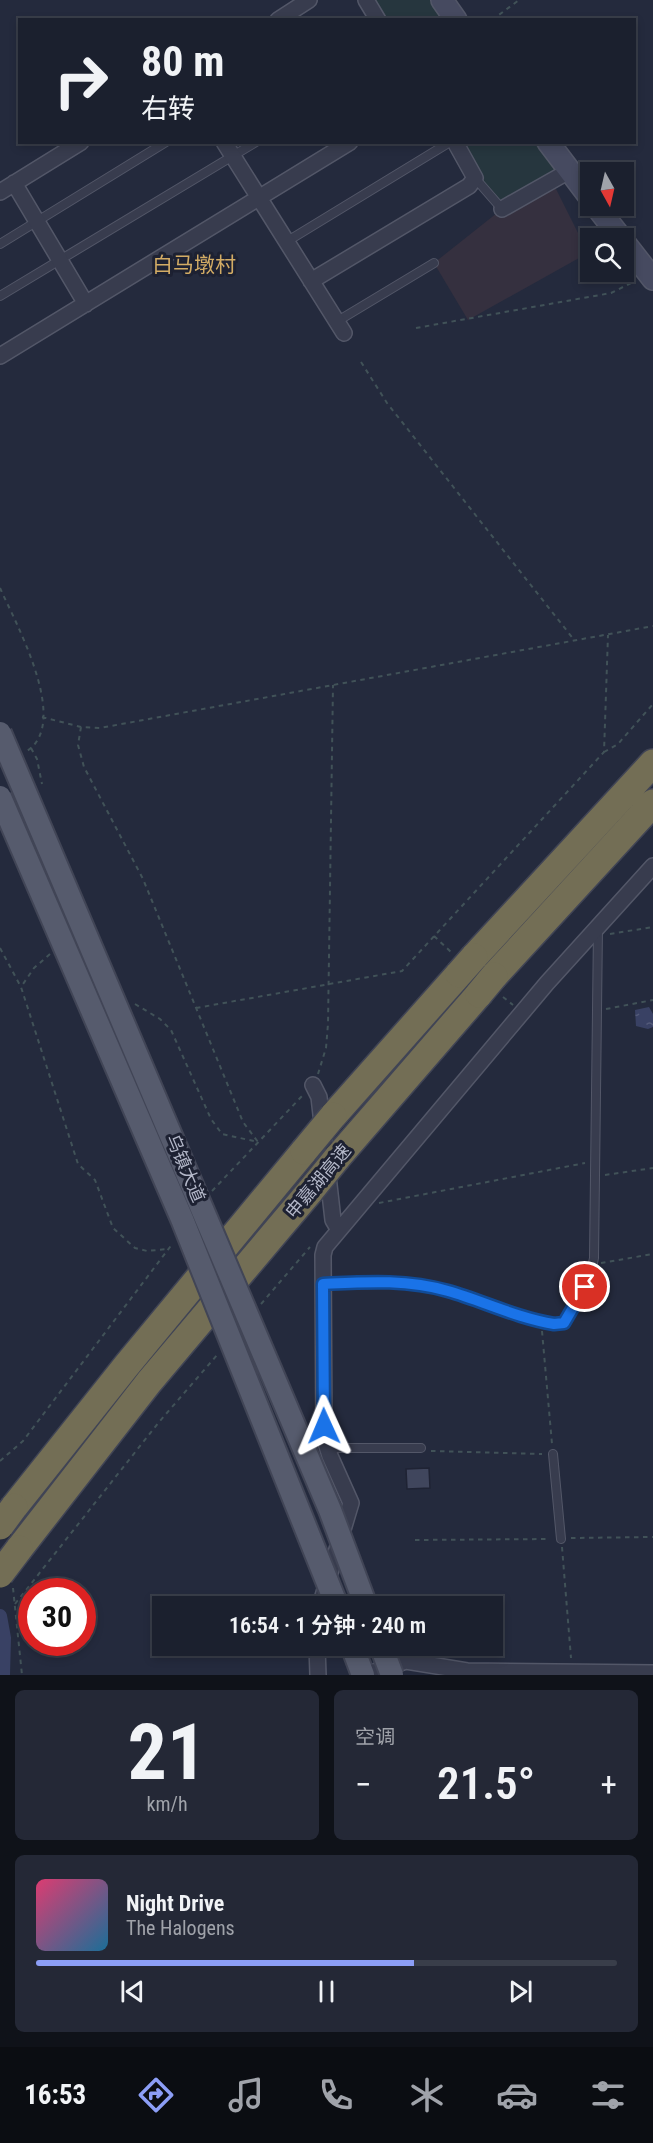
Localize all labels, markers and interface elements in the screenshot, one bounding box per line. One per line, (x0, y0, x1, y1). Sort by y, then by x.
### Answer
text: 80 m (141, 37, 224, 86)
icon: right (42, 42, 120, 120)
text: 右转 (141, 93, 195, 125)
north arrow (580, 162, 634, 216)
map controls (580, 162, 634, 282)
button: search (580, 228, 634, 282)
district label: 白马墩村 (152, 253, 236, 277)
street label: 乌镇大道 (162, 1131, 210, 1205)
street label: 申嘉湖高速 (281, 1140, 355, 1222)
pin (559, 1261, 610, 1312)
icon: arrive (568, 1270, 601, 1303)
position arrow (292, 1394, 356, 1458)
speed limit sign: 30 (18, 1578, 96, 1656)
text: 16:54 · 1 分钟 · 240 m (229, 1613, 426, 1638)
text: 21 (128, 1707, 206, 1798)
text: 空调 (355, 1725, 395, 1749)
text: 21.5° (437, 1757, 535, 1810)
text: − (355, 1765, 372, 1804)
text: + (601, 1765, 617, 1804)
text: km/h (146, 1792, 188, 1816)
text: Night Drive (126, 1891, 224, 1916)
text: The Halogens (126, 1916, 235, 1940)
icon: previous (116, 1975, 149, 2008)
icon: pause (310, 1975, 343, 2008)
icon: next (504, 1975, 537, 2008)
icon: directions (135, 2074, 177, 2116)
icon: music (225, 2074, 267, 2116)
icon: phone (315, 2074, 357, 2116)
icon: climate (406, 2074, 448, 2116)
icon: car (496, 2074, 538, 2116)
icon: filters (587, 2074, 629, 2116)
text: 16:53 (24, 2079, 86, 2111)

